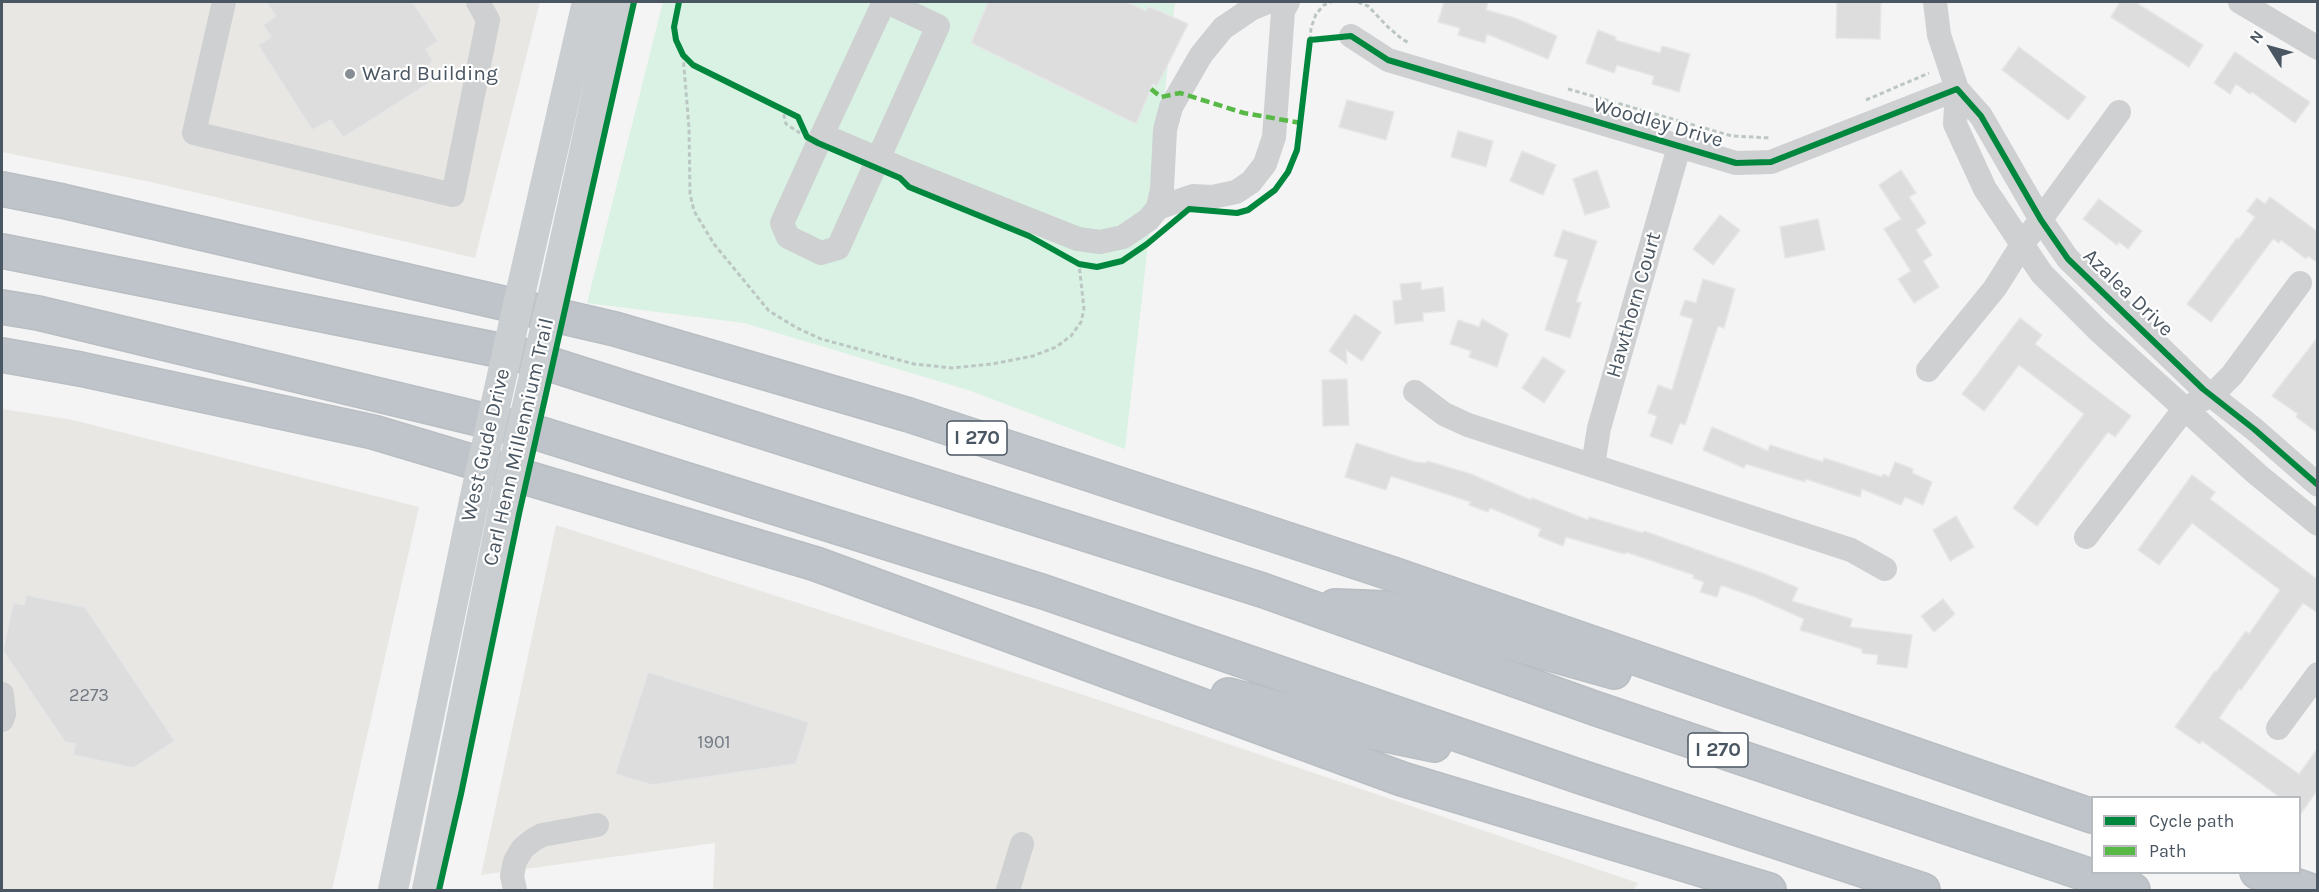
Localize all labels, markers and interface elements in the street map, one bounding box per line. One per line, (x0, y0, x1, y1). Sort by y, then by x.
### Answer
north arrow (2241, 18, 2301, 78)
text: N (2245, 27, 2267, 47)
place label: Ward Building (362, 61, 498, 87)
marker: Ward Building (343, 67, 357, 81)
street label: Woodley Drive (1590, 92, 1726, 154)
street label: Hawthorn Court (1601, 229, 1667, 381)
street label: Azalea Drive (2078, 244, 2178, 342)
street label: Carl Henn Millennium Trail (478, 315, 560, 569)
street label: West Gude Drive (456, 366, 516, 524)
road number: I 270 (947, 421, 1007, 455)
house number: 2273 (69, 685, 109, 707)
house number: 1901 (697, 732, 731, 754)
road number: I 270 (1688, 733, 1748, 767)
legend (2091, 796, 2301, 874)
text: Cycle path (2149, 810, 2234, 832)
text: Path (2149, 840, 2187, 862)

